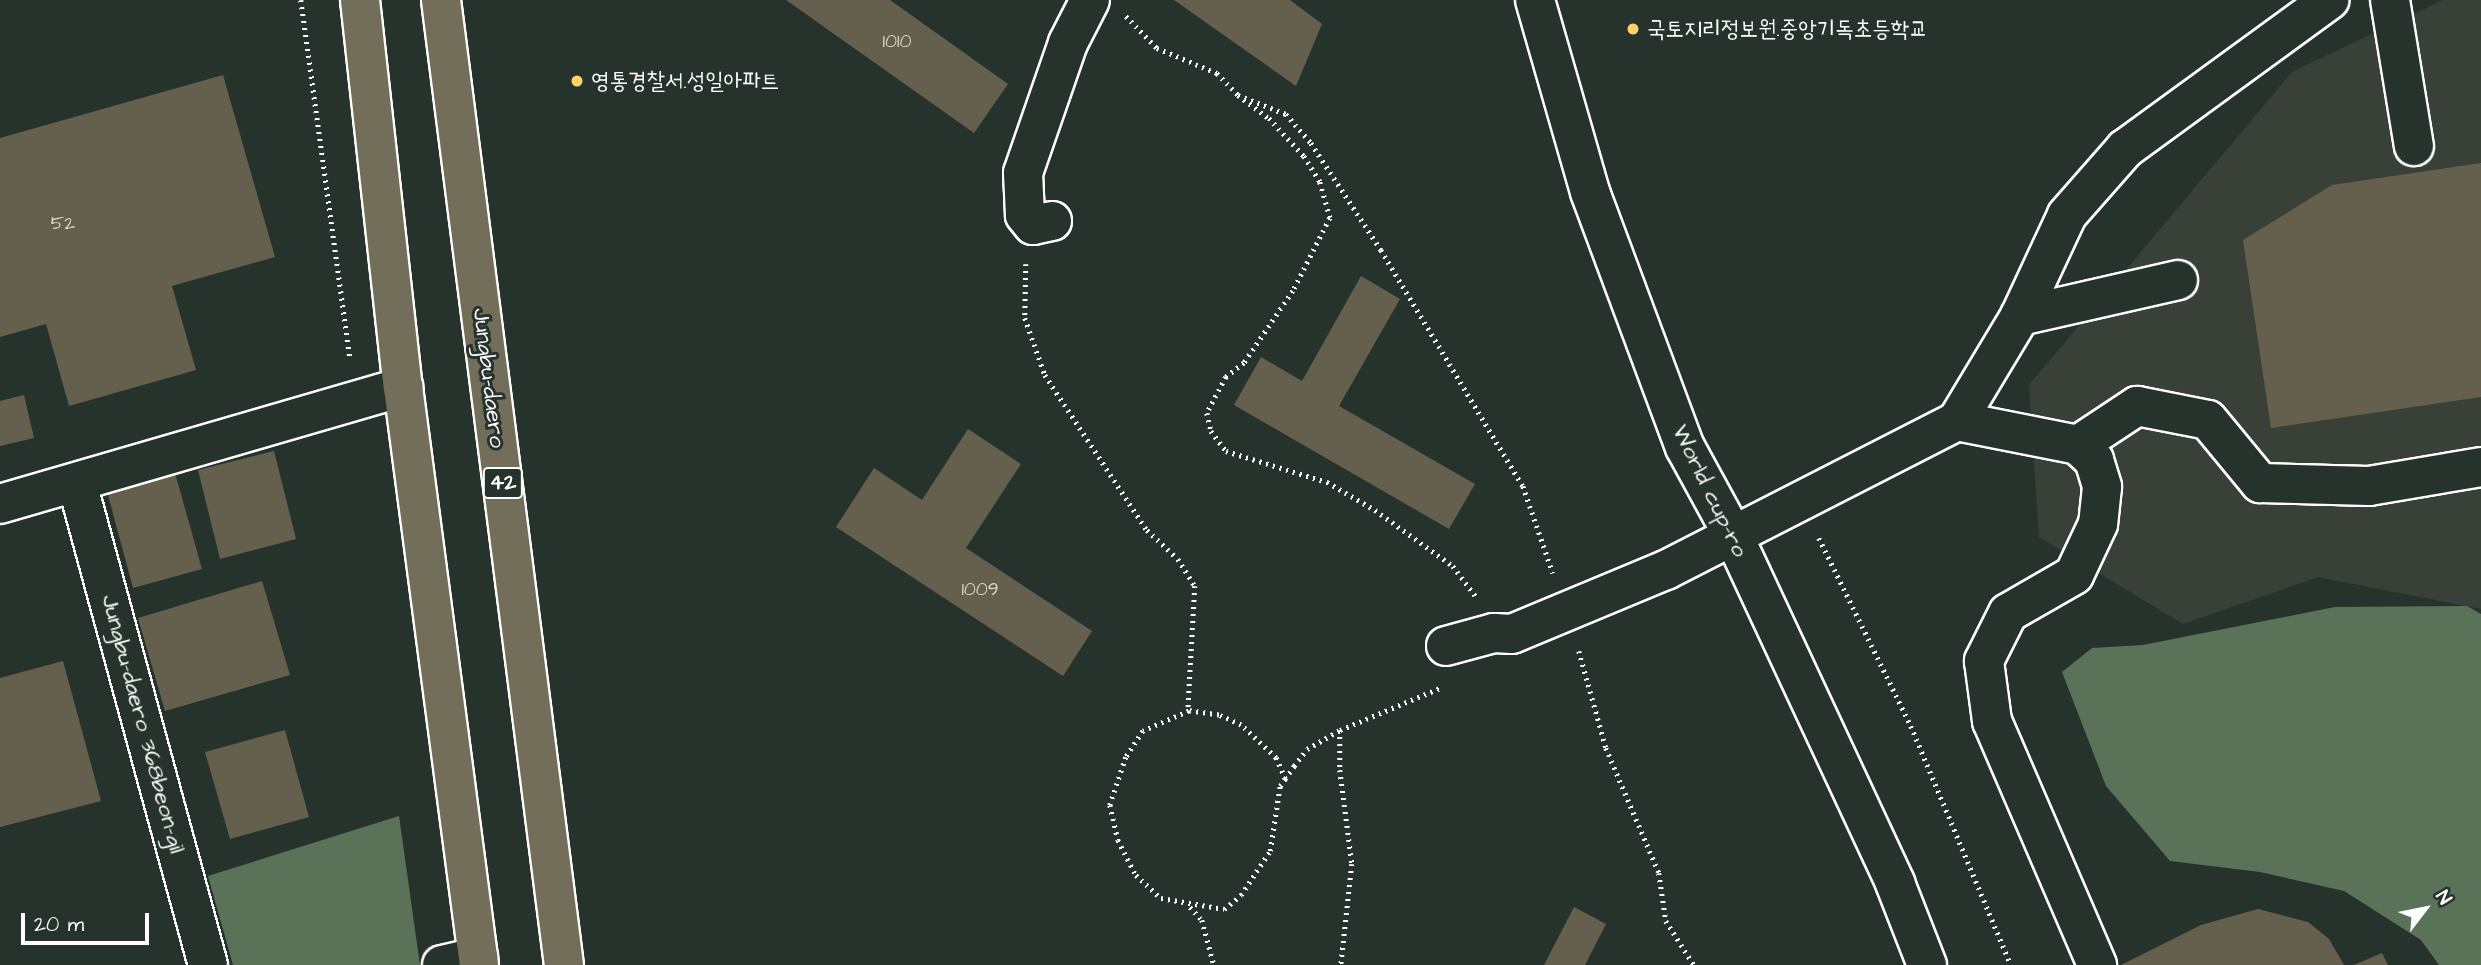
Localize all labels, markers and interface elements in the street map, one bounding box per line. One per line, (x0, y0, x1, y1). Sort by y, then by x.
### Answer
place label: 국토지리정보원.중앙기독초등학교 (1647, 15, 1928, 43)
marker: 국토지리정보원.중앙기독초등학교 (1625, 21, 1641, 37)
house number: 1010 (883, 31, 911, 53)
place label: 영통경찰서.성일아파트 (591, 67, 779, 95)
marker: 영통경찰서.성일아파트 (569, 73, 585, 89)
house number: 52 (51, 213, 75, 235)
street label: Jungbu-daero (467, 307, 511, 449)
street label: World cup-ro (1666, 420, 1754, 562)
road number: 42 (482, 466, 524, 500)
house number: 1009 (961, 579, 999, 601)
street label: Jungbu-daero 368beon-gil (95, 592, 191, 856)
north arrow (2390, 874, 2460, 944)
text: N (2429, 885, 2458, 910)
scale bar (24, 898, 152, 942)
text: 20 m (34, 910, 84, 939)

